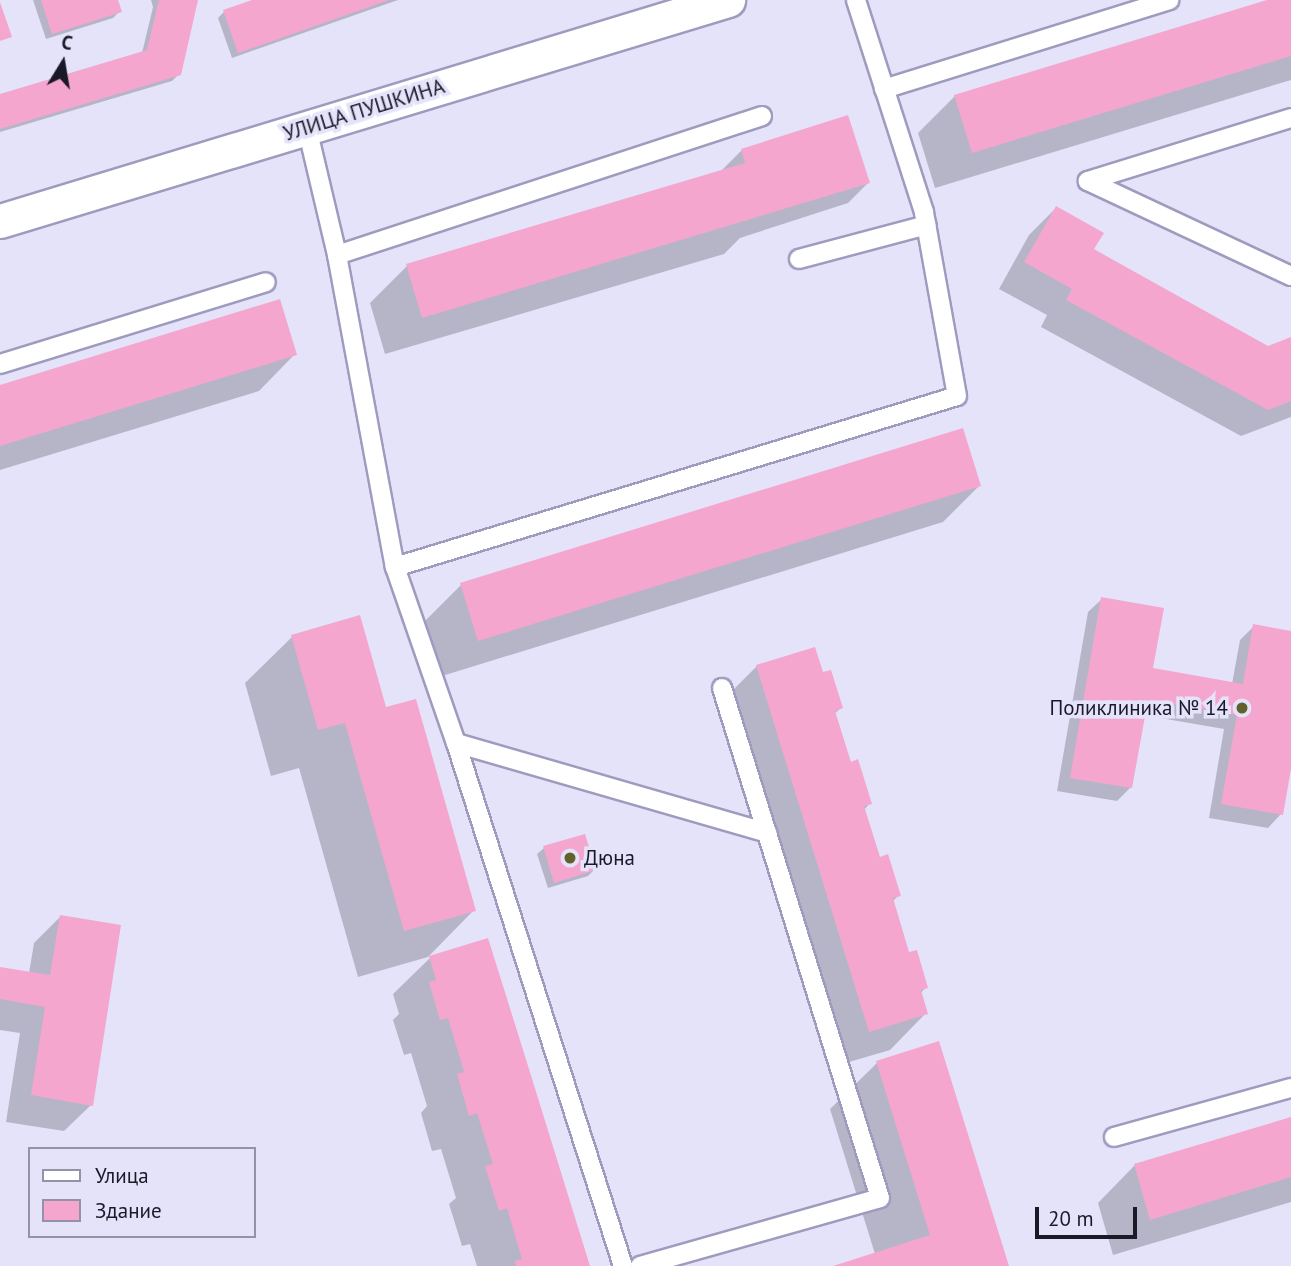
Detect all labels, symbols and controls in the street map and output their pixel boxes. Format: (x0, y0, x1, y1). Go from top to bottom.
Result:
north arrow (28, 28, 98, 98)
text: С (60, 30, 75, 55)
street label: УЛИЦА ПУШКИНА (280, 73, 448, 147)
place label: Поликлиника № 14 (1049, 695, 1228, 721)
marker: Поликлиника № 14 (1234, 700, 1250, 716)
place label: Дюна (584, 845, 635, 871)
marker: Дюна (562, 850, 578, 866)
legend (28, 1147, 256, 1238)
text: Улица (95, 1162, 149, 1189)
scale bar (1039, 1192, 1140, 1236)
text: Здание (95, 1197, 162, 1224)
text: 20 m (1048, 1205, 1094, 1232)

